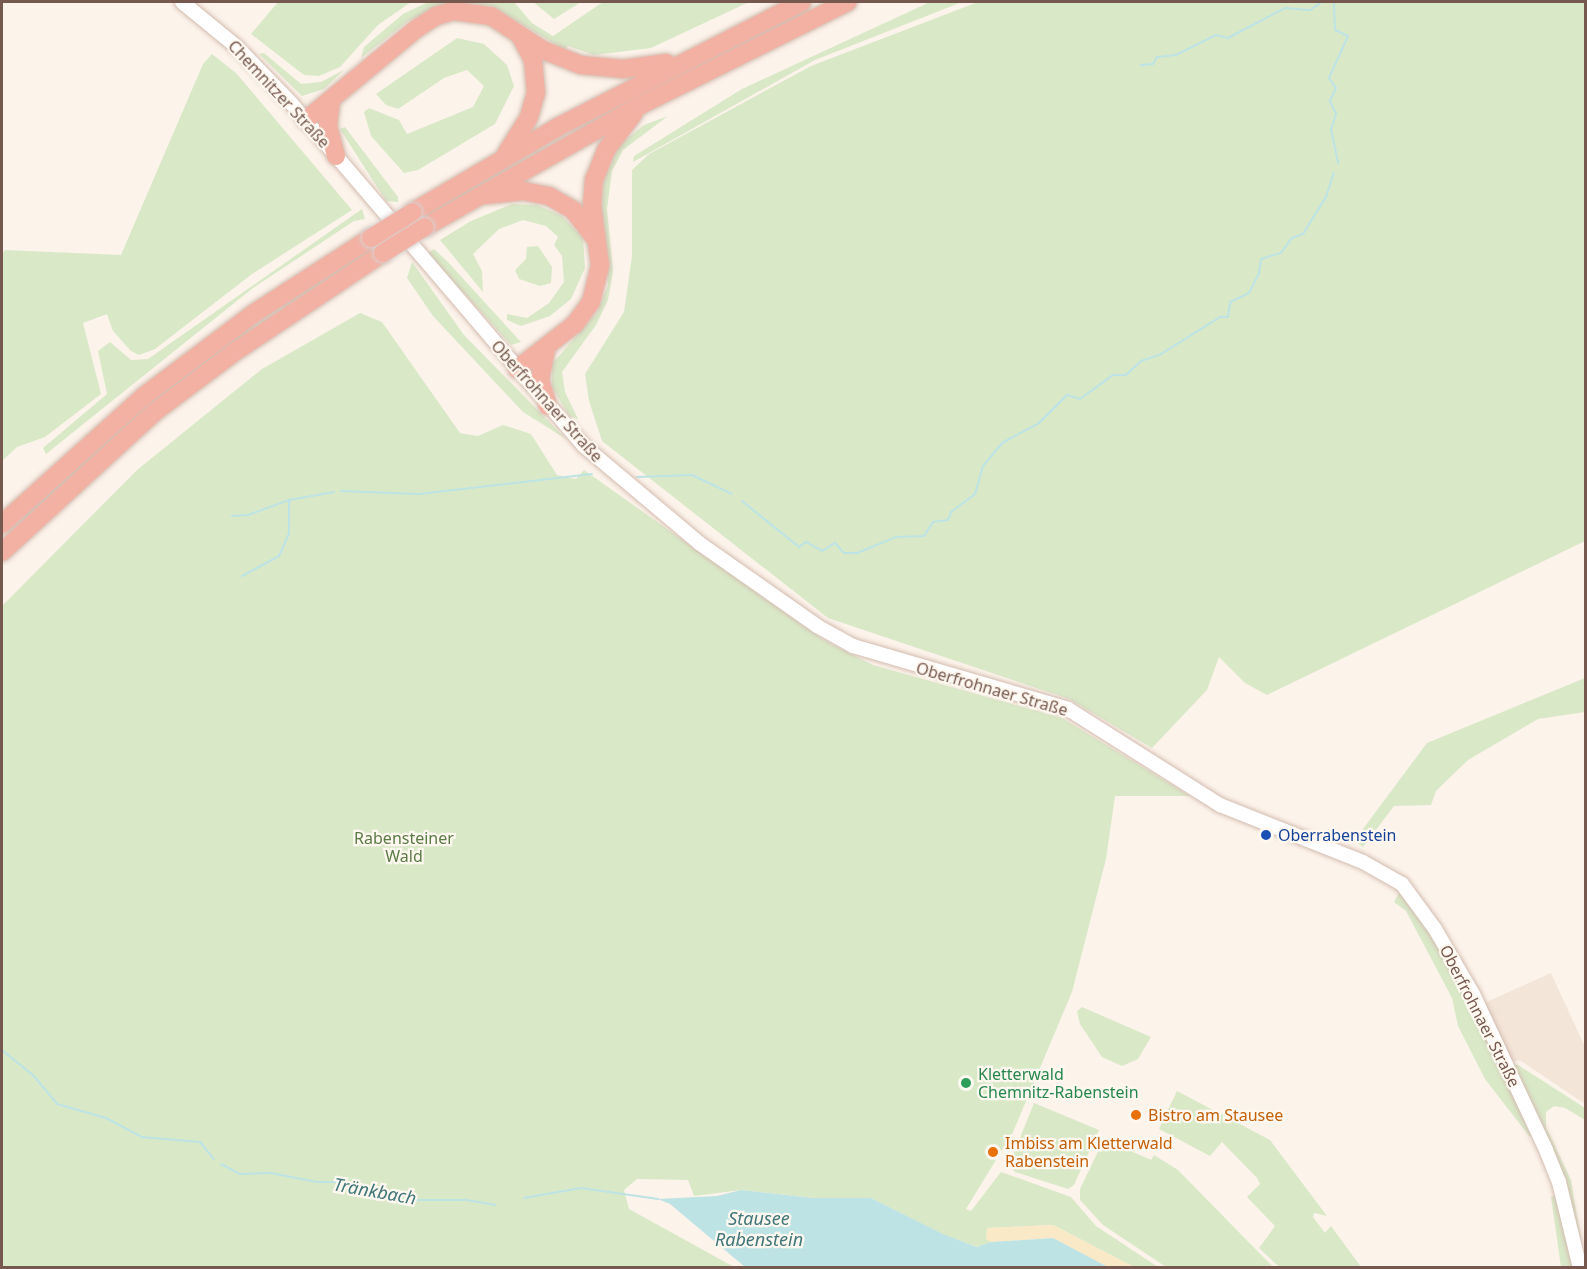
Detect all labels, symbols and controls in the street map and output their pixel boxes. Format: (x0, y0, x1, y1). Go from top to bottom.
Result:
street label: Chemnitzer Straße (224, 36, 334, 152)
street label: Oberfrohnaer Straße (487, 336, 607, 466)
street label: Oberfrohnaer Straße (914, 658, 1070, 720)
place label: Oberrabenstein (1278, 825, 1396, 845)
park label: Rabensteiner Wald (354, 828, 454, 866)
marker: Oberrabenstein (1259, 828, 1273, 842)
street label: Oberfrohnaer Straße (1436, 942, 1524, 1090)
place label: Kletterwald Chemnitz-Rabenstein (978, 1064, 1139, 1102)
marker: Kletterwald Chemnitz-Rabenstein (959, 1076, 973, 1090)
place label: Bistro am Stausee (1148, 1105, 1283, 1125)
marker: Bistro am Stausee (1129, 1108, 1143, 1122)
place label: Imbiss am Kletterwald Rabenstein (1005, 1133, 1173, 1171)
marker: Imbiss am Kletterwald Rabenstein (986, 1145, 1000, 1159)
water label: Tränkbach (332, 1173, 418, 1209)
water label: Stausee Rabenstein (715, 1208, 803, 1250)

